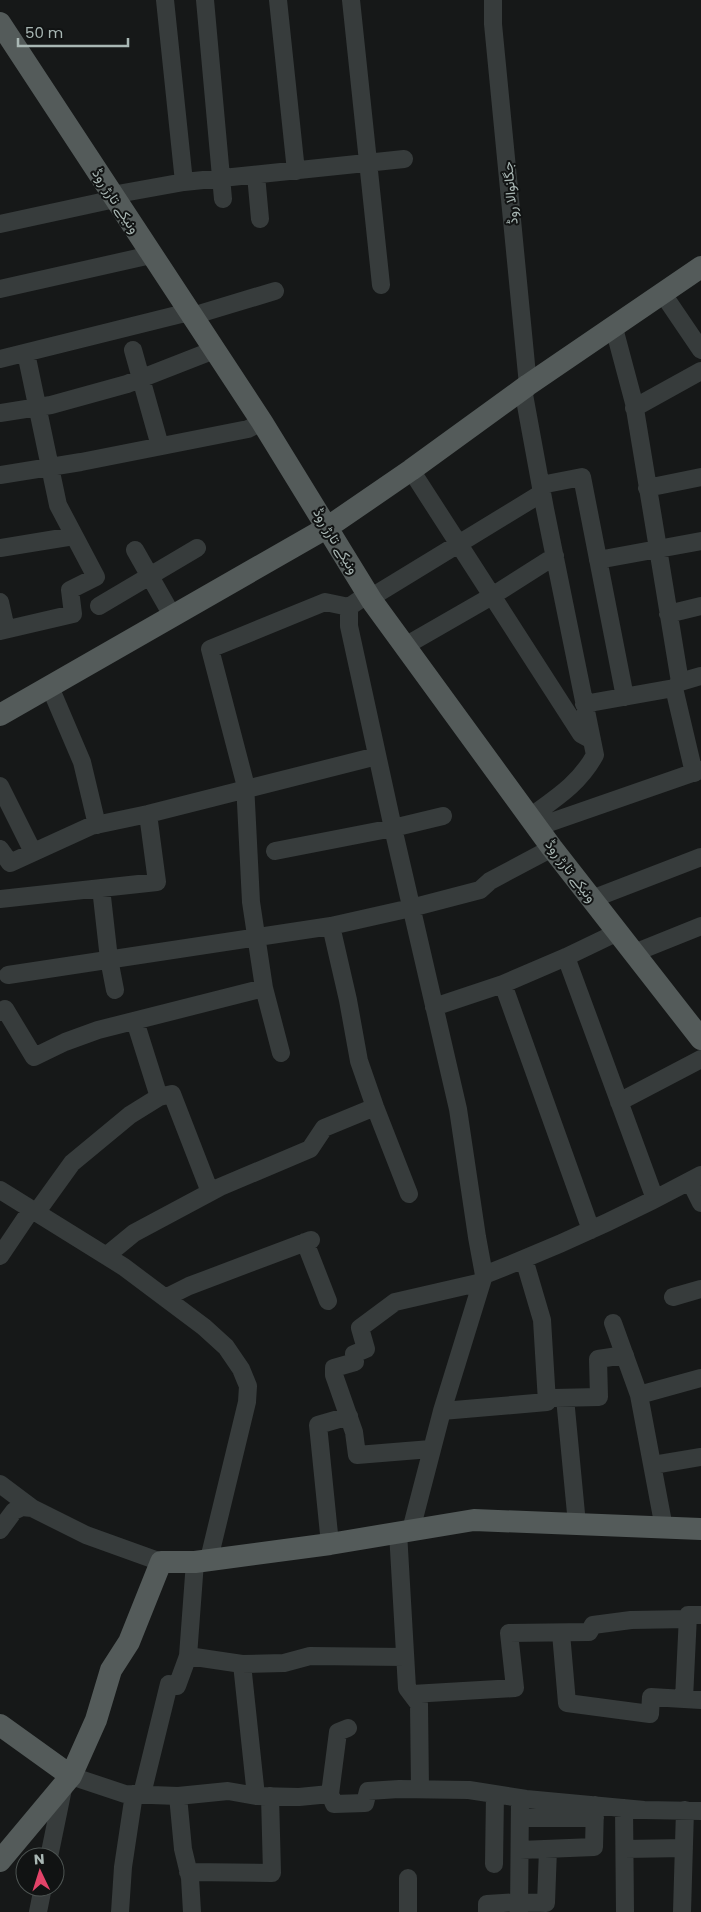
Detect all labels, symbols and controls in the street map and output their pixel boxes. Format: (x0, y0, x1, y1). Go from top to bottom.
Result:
scale bar (18, 15, 128, 47)
text: 50 m (25, 22, 63, 43)
street label: جگانوالا روڈ (497, 161, 523, 225)
street label: ونیکے تارڑ روڈ (88, 165, 144, 237)
street label: ونیکے تارڑ روڈ (308, 504, 364, 578)
street label: ونیکے تارڑ روڈ (541, 836, 601, 906)
north arrow (15, 1847, 65, 1897)
text: N (33, 1849, 45, 1869)

